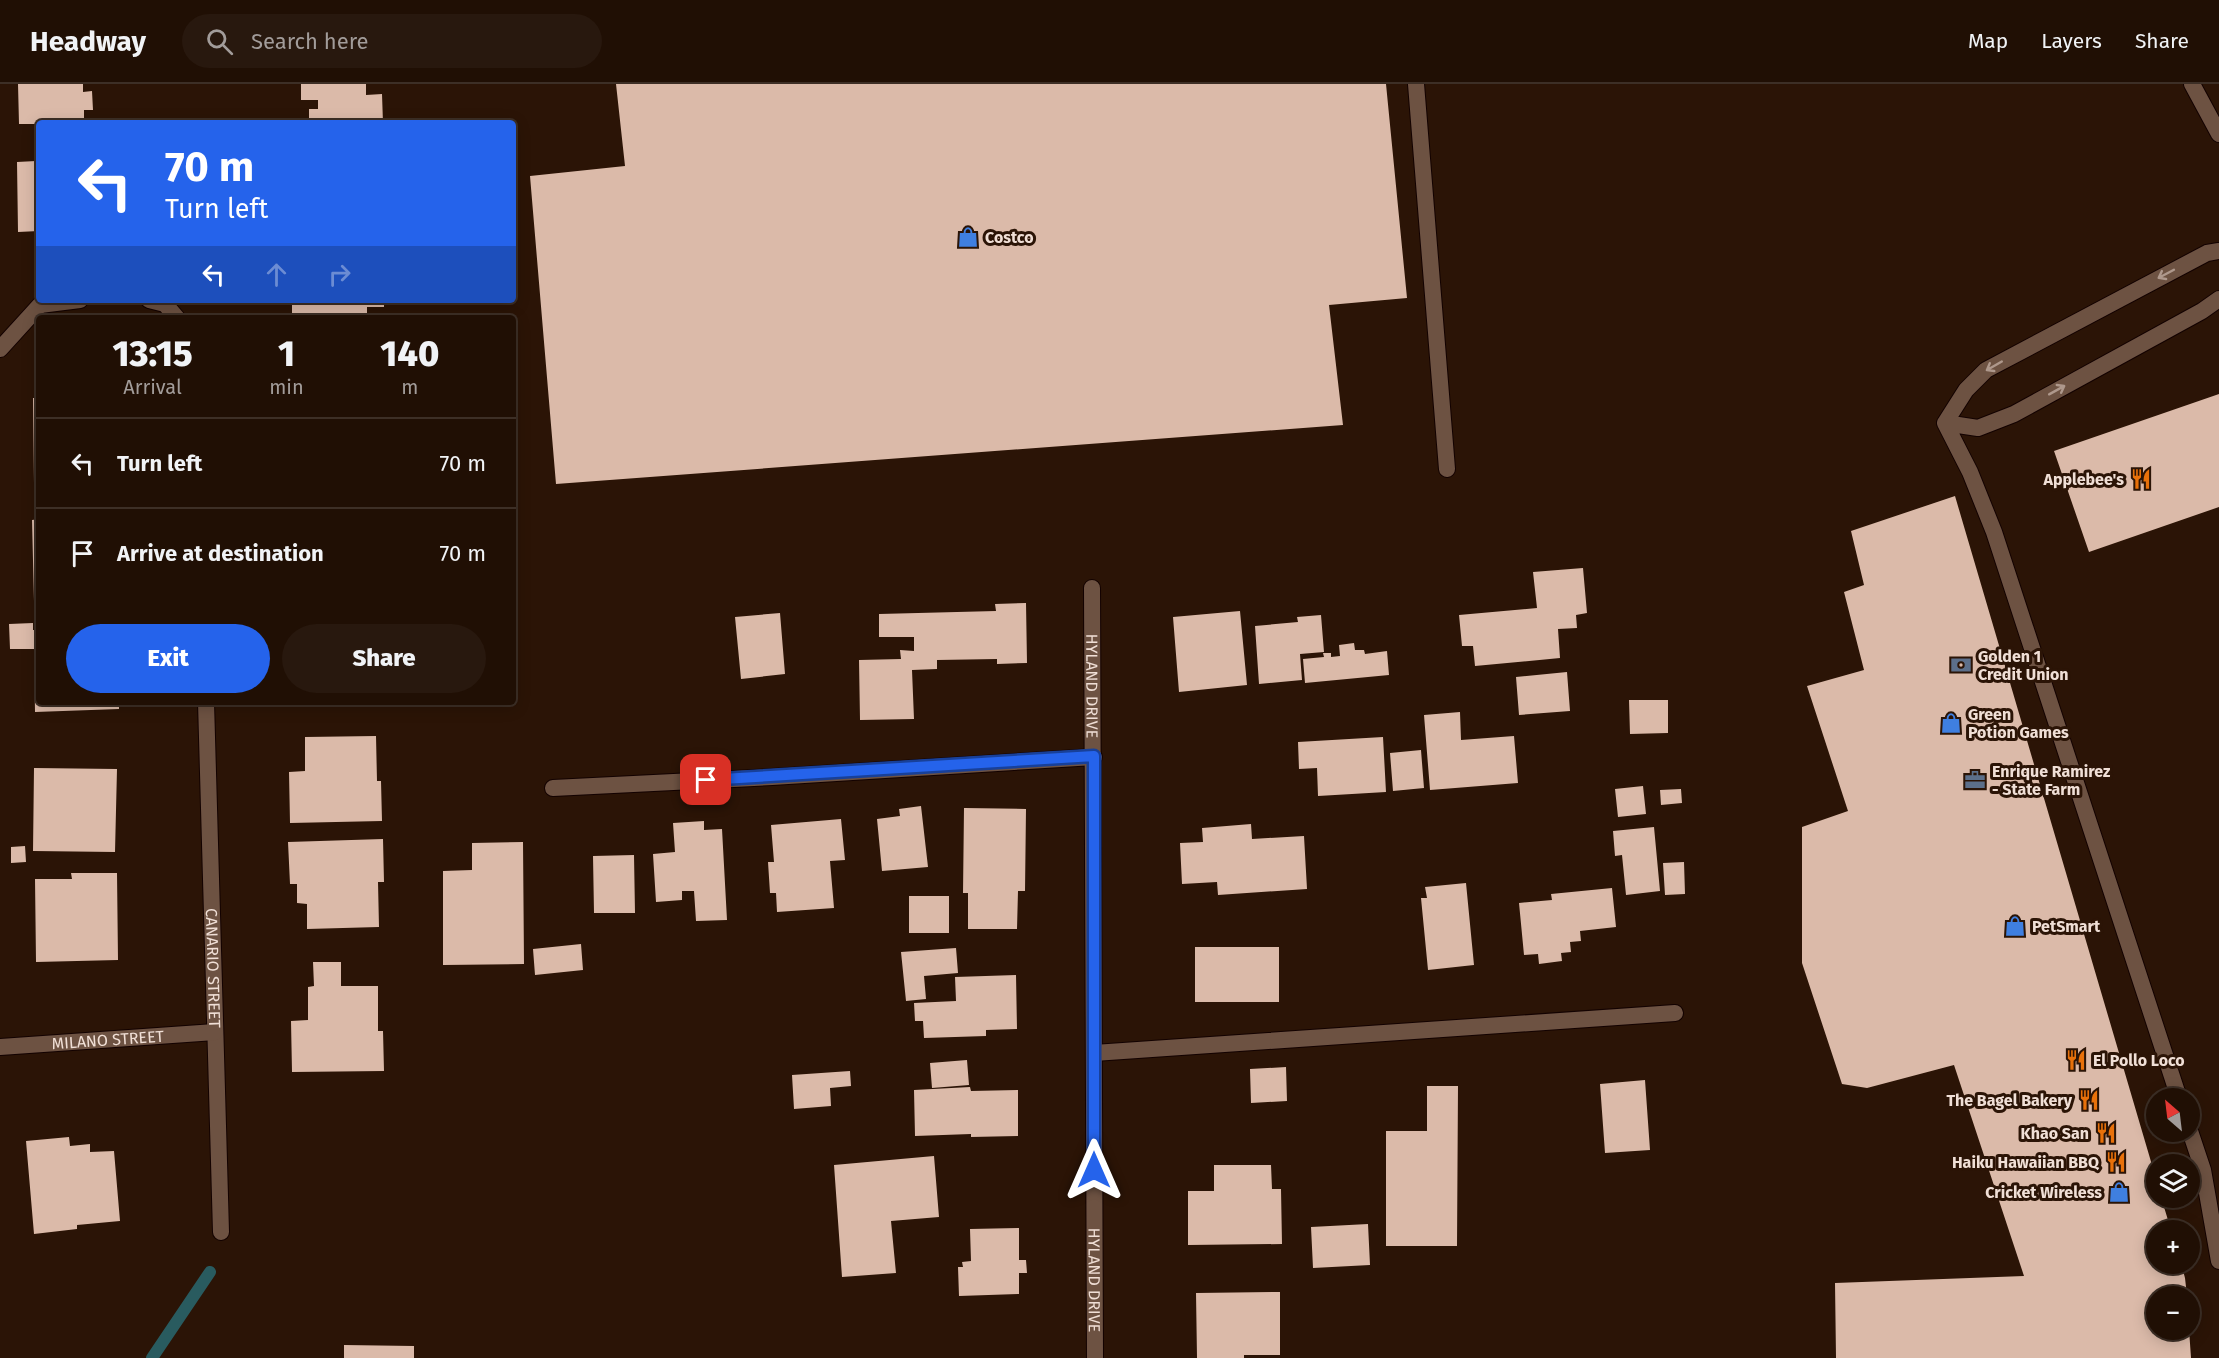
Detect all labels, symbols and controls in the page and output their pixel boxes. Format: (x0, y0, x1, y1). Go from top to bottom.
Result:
search box (182, 14, 602, 68)
text: Headway (30, 25, 146, 58)
icon: search (203, 25, 236, 58)
text: Search here (251, 28, 369, 55)
text: Map (1968, 28, 2008, 54)
text: Layers (2041, 28, 2102, 54)
text: Share (2135, 28, 2189, 54)
text: 70 m (165, 142, 254, 192)
icon: left (66, 144, 144, 222)
text: Turn left (165, 193, 268, 225)
shop icon: Costco (956, 225, 980, 249)
place label: Costco (985, 228, 1034, 247)
icon: left (197, 258, 230, 291)
icon: ahead (260, 258, 293, 291)
icon: right (323, 258, 356, 291)
one-way arrow (2157, 269, 2175, 280)
text: 13:15 (113, 332, 193, 376)
text: 1 (278, 332, 295, 376)
text: 140 (380, 332, 439, 376)
one-way arrow (1986, 360, 2003, 372)
text: Arrival (123, 375, 182, 399)
text: min (269, 375, 304, 399)
text: m (401, 375, 418, 399)
one-way arrow (2048, 384, 2065, 396)
icon: left (66, 447, 99, 480)
text: Turn left (117, 450, 202, 477)
text: 70 m (440, 450, 486, 477)
restaurant icon: Applebee's (2129, 467, 2153, 491)
place label: Applebee's (2043, 470, 2124, 489)
icon: arrive (66, 537, 99, 570)
text: Arrive at destination (117, 540, 324, 567)
text: 70 m (440, 540, 486, 567)
button: Exit (66, 624, 270, 693)
button: Share (282, 624, 486, 693)
street label: HYLAND DRIVE (1083, 634, 1102, 738)
place label: Golden 1 Credit Union (1978, 647, 2069, 684)
bank icon: Golden 1 Credit Union (1949, 653, 1973, 677)
place label: Green Potion Games (1968, 705, 2069, 742)
shop icon: Green Potion Games (1939, 711, 1963, 735)
pin (680, 754, 731, 805)
place label: Enrique Ramirez - State Farm (1992, 762, 2111, 799)
icon: arrive (689, 763, 722, 796)
office icon: Enrique Ramirez - State Farm (1963, 768, 1987, 792)
street label: CANARIO STREET (202, 908, 225, 1029)
shop icon: PetSmart (2003, 914, 2027, 938)
place label: PetSmart (2032, 917, 2101, 936)
street label: MILANO STREET (51, 1026, 165, 1053)
restaurant icon: El Pollo Loco (2064, 1048, 2088, 1072)
place label: El Pollo Loco (2093, 1051, 2185, 1070)
restaurant icon: The Bagel Bakery (2077, 1088, 2101, 1112)
north arrow (2146, 1088, 2200, 1142)
map controls (2146, 1088, 2200, 1340)
place label: The Bagel Bakery (1946, 1091, 2073, 1110)
restaurant icon: Khao San (2094, 1121, 2118, 1145)
place label: Khao San (2021, 1124, 2089, 1143)
position arrow (1062, 1138, 1126, 1202)
restaurant icon: Haiku Hawaiian BBQ (2104, 1150, 2128, 1174)
place label: Haiku Hawaiian BBQ (1952, 1153, 2100, 1172)
button: layers (2146, 1154, 2200, 1208)
shop icon: Cricket Wireless (2107, 1180, 2131, 1204)
place label: Cricket Wireless (1985, 1183, 2102, 1202)
button: + (2146, 1220, 2200, 1274)
street label: HYLAND DRIVE (1085, 1228, 1104, 1332)
button: − (2146, 1286, 2200, 1340)

